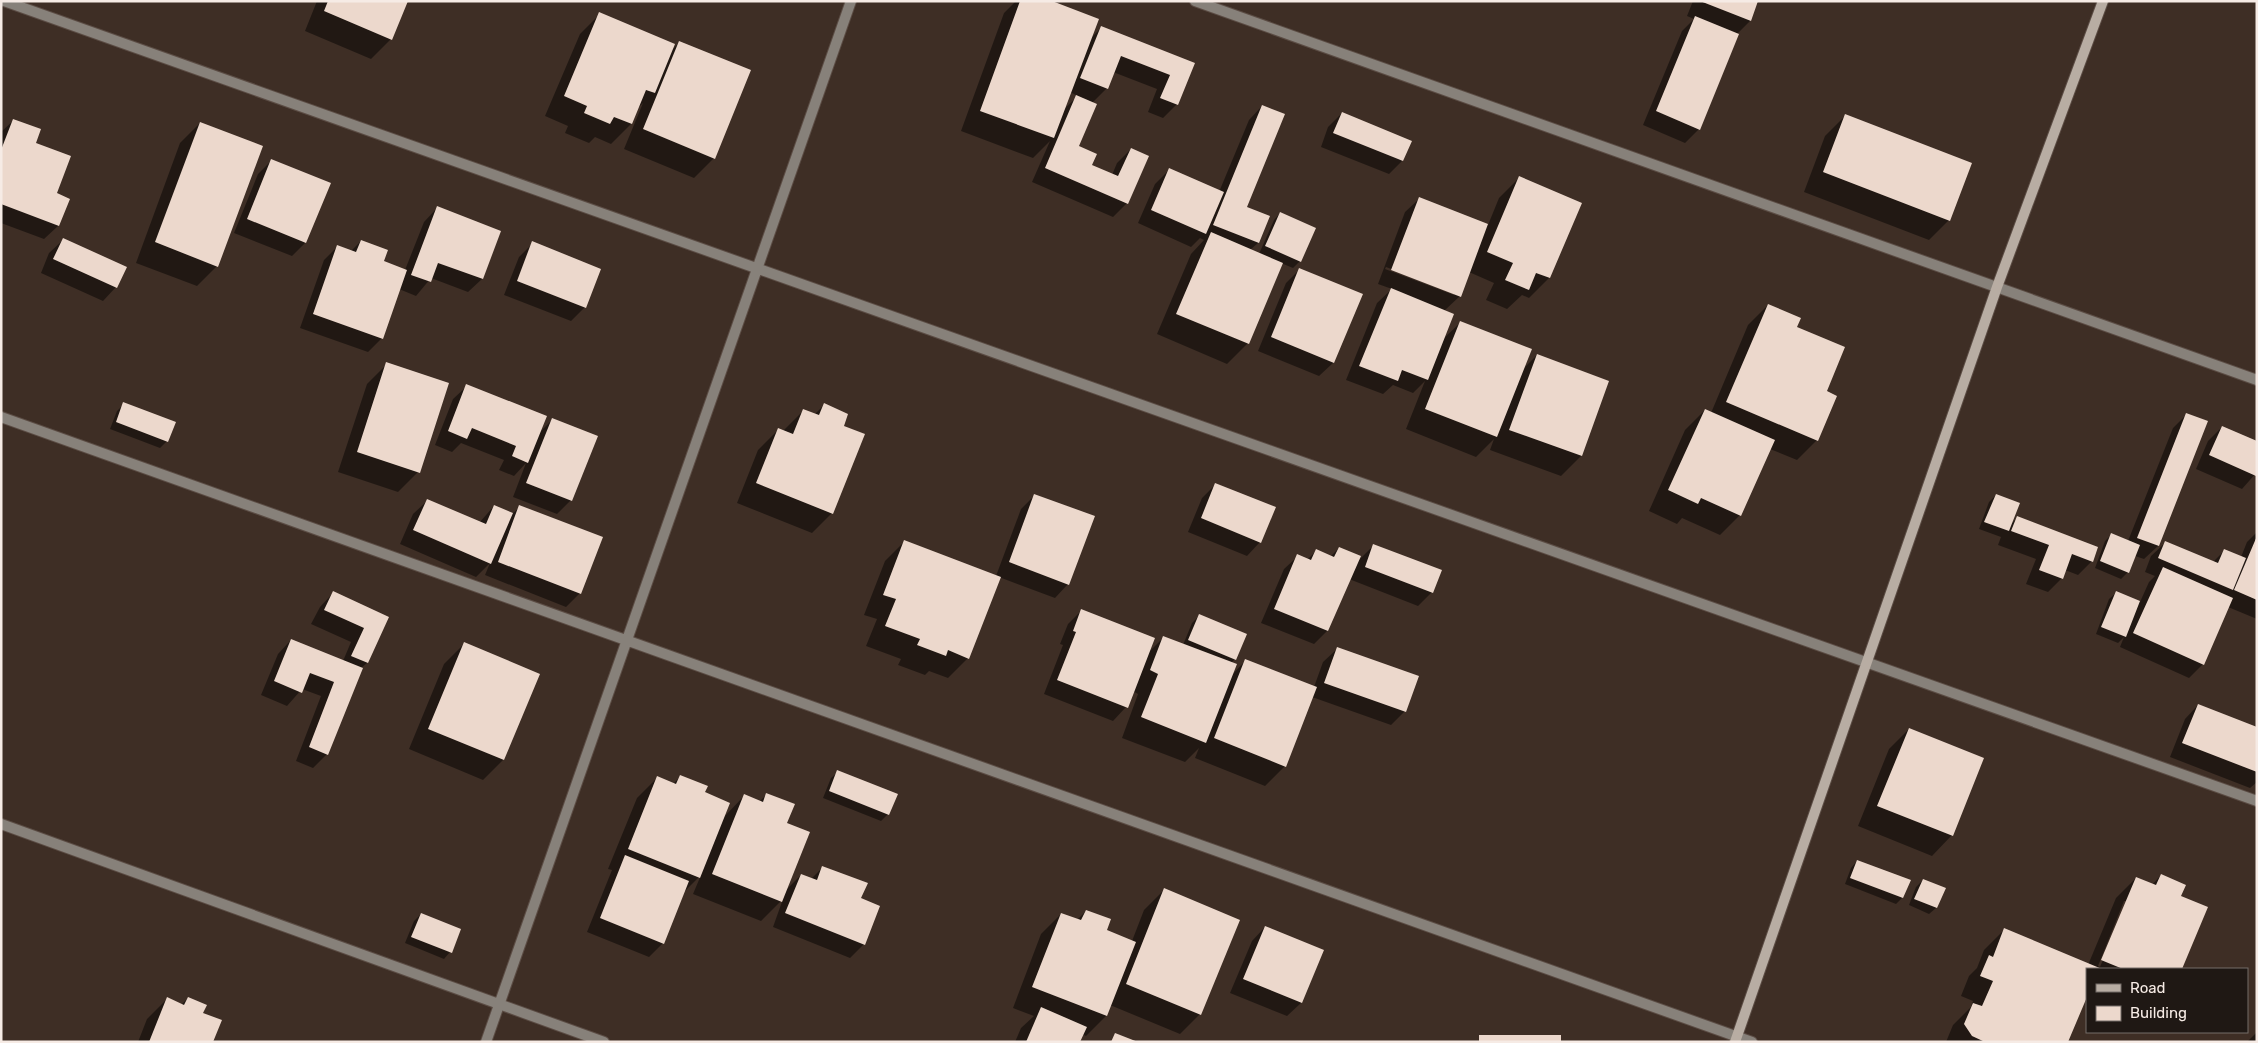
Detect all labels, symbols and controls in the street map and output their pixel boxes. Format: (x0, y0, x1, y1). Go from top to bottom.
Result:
legend (2086, 968, 2248, 1033)
text: Road (2130, 979, 2166, 997)
text: Building (2130, 1004, 2187, 1022)

